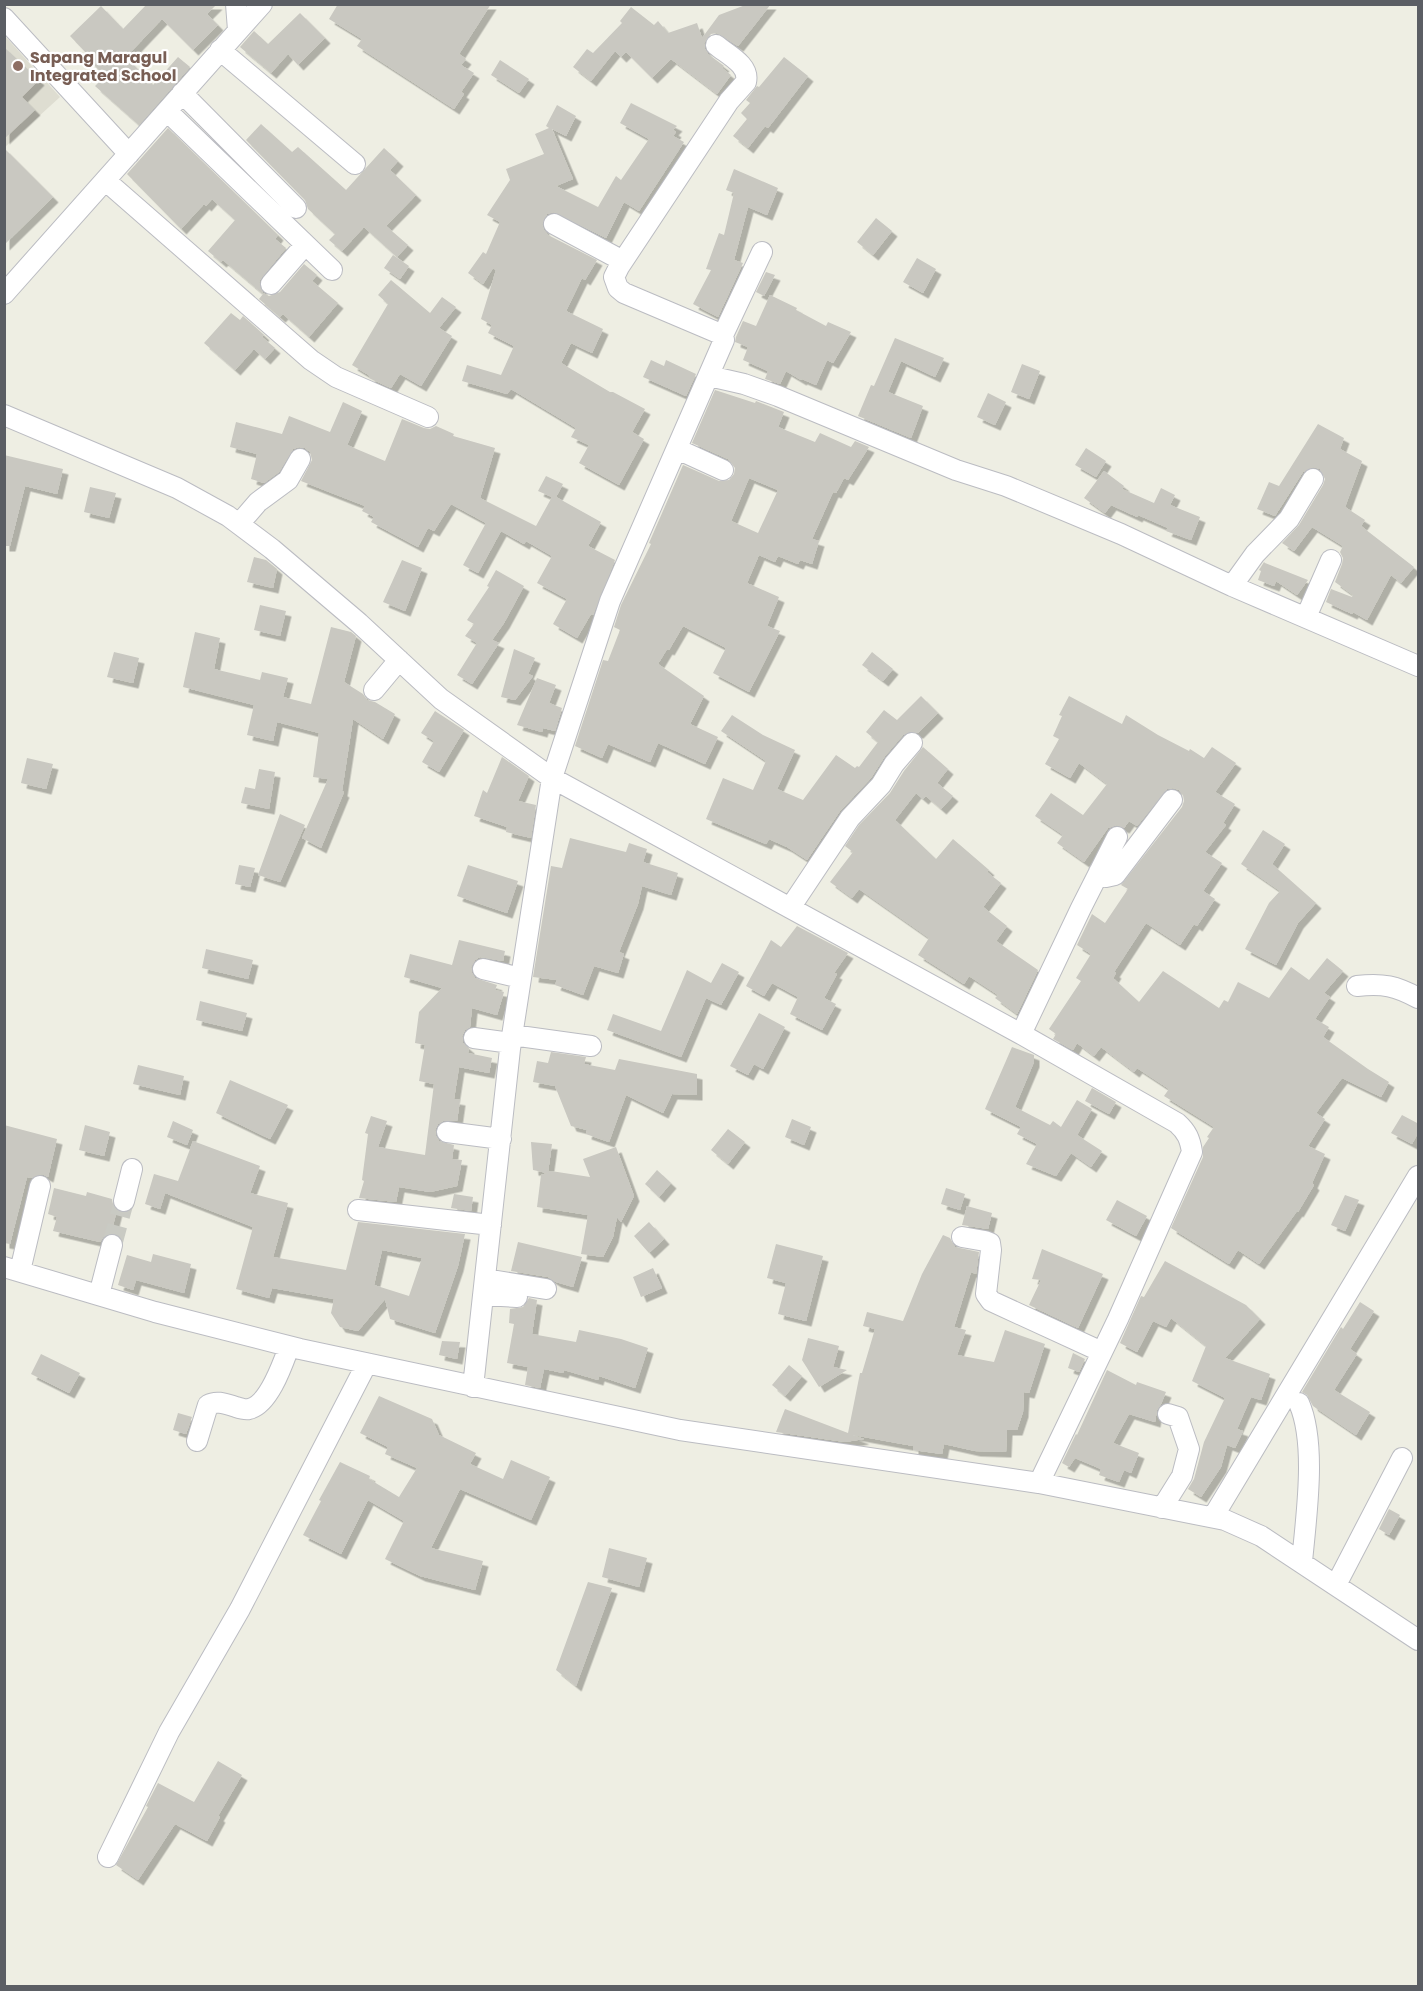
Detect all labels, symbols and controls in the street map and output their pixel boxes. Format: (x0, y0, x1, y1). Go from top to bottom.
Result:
place label: Sapang Maragul Integrated School (30, 46, 176, 87)
marker: Sapang Maragul Integrated School (11, 59, 25, 73)

